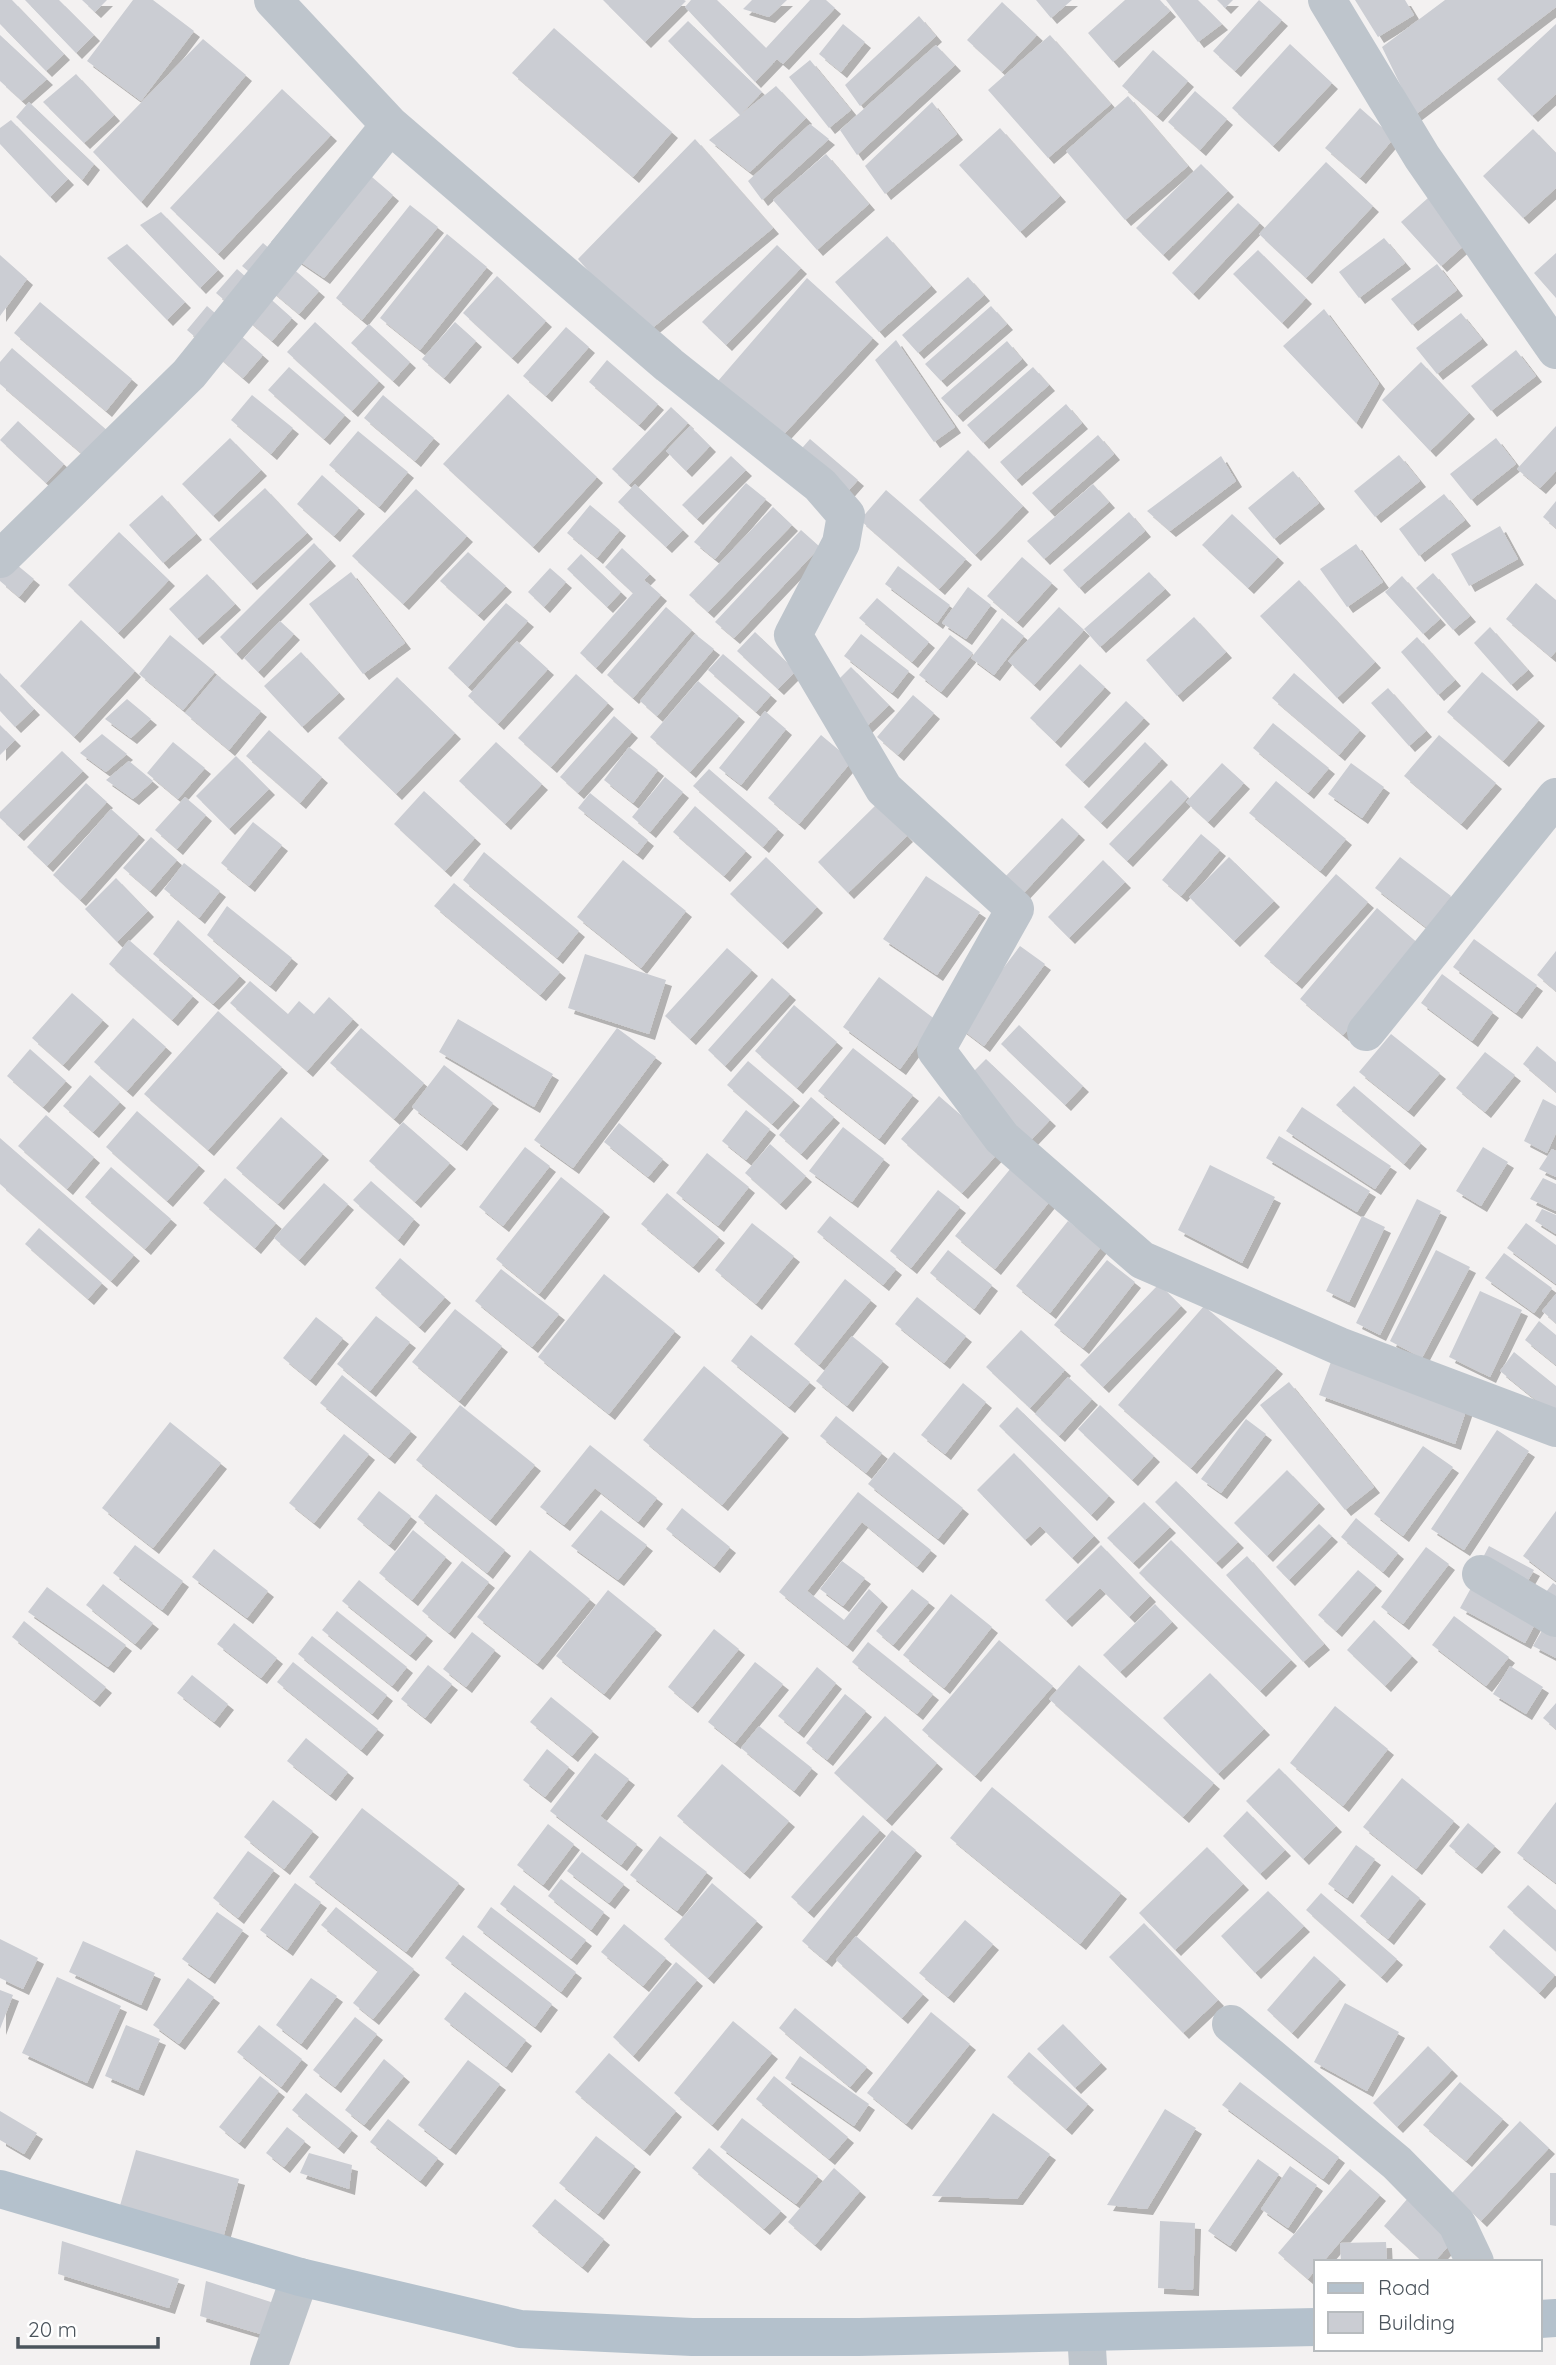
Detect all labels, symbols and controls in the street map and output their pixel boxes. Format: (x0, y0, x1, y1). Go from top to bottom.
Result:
legend (1314, 2260, 1542, 2351)
text: Road (1378, 2274, 1430, 2300)
scale bar (18, 2306, 158, 2350)
text: Building (1378, 2309, 1455, 2335)
text: 20 m (28, 2316, 77, 2342)

